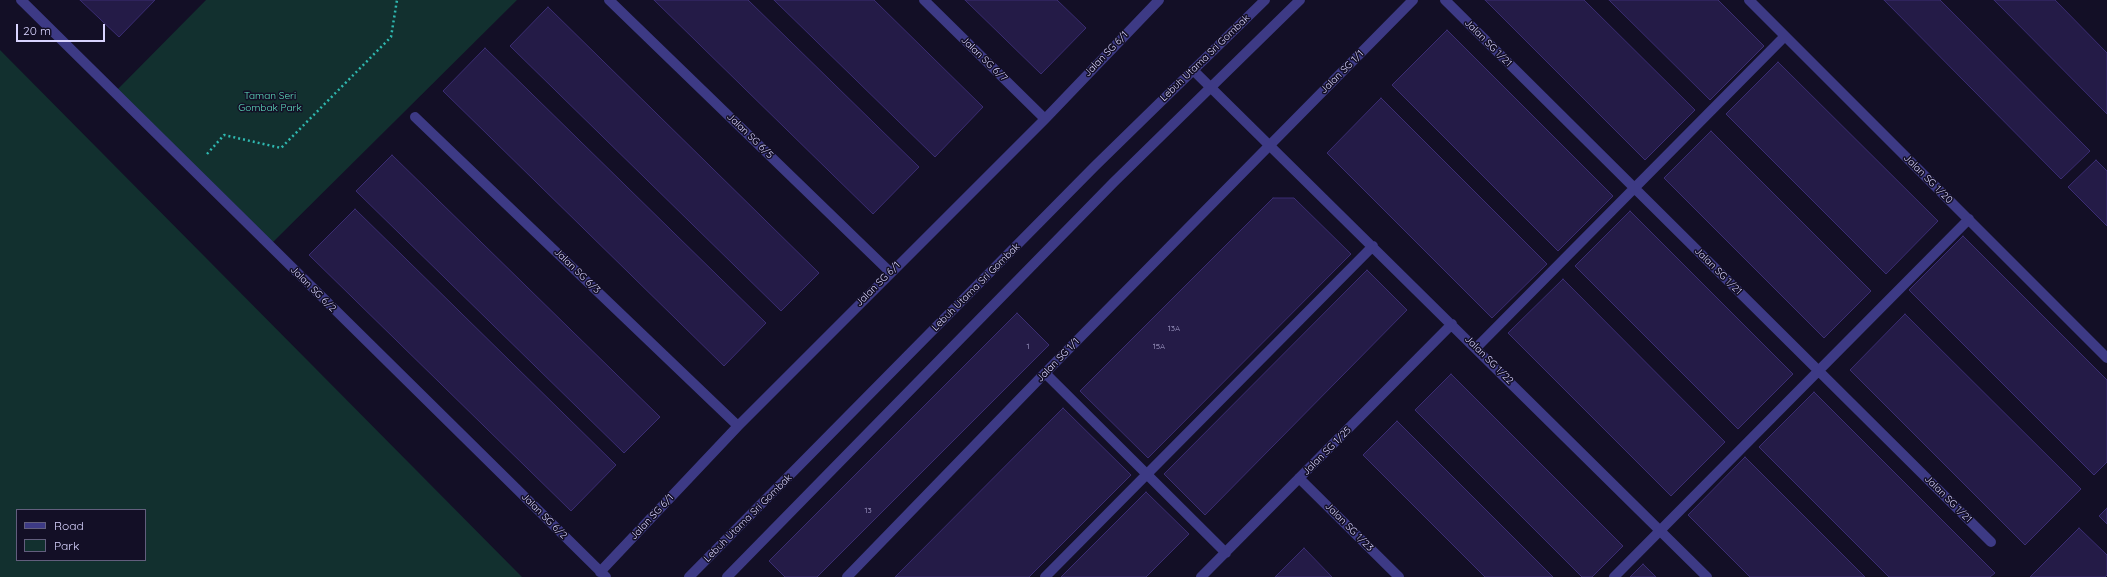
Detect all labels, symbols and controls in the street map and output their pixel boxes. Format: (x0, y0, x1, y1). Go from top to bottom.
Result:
street label: Lebuh Utama Sri Gombak (1158, 12, 1252, 104)
scale bar (18, 16, 107, 42)
street label: Jalan SG 1/21 (1462, 17, 1514, 69)
text: 20 m (23, 23, 51, 38)
street label: Jalan SG 6/1 (1081, 29, 1131, 79)
street label: Jalan SG 6/7 (958, 34, 1010, 84)
street label: Jalan SG 1/1 (1318, 48, 1366, 96)
park label: Taman Seri Gombak Park (238, 90, 302, 114)
street label: Jalan SG 6/5 (724, 111, 776, 161)
street label: Jalan SG 1/20 (1901, 152, 1955, 206)
street label: Lebuh Utama Sri Gombak (929, 240, 1023, 334)
street label: Jalan SG 1/21 (1692, 245, 1744, 297)
street label: Jalan SG 6/3 (551, 246, 603, 296)
street label: Jalan SG 6/1 (853, 259, 903, 309)
street label: Jalan SG 6/2 (288, 264, 338, 314)
house number: 13A (1168, 324, 1180, 334)
street label: Jalan SG 1/22 (1462, 333, 1516, 387)
street label: Jalan SG 1/1 (1034, 335, 1082, 385)
house number: 1 (1027, 342, 1029, 352)
house number: 15A (1153, 342, 1165, 352)
street label: Jalan SG 1/25 (1300, 424, 1354, 478)
street label: Lebuh Utama Sri Gombak (701, 471, 795, 565)
street label: Jalan SG 1/21 (1922, 473, 1974, 525)
street label: Jalan SG 6/2 (519, 491, 569, 541)
street label: Jalan SG 6/1 (628, 492, 676, 542)
street label: Jalan SG 1/23 (1322, 500, 1376, 554)
house number: 13 (864, 506, 872, 516)
legend (16, 509, 146, 561)
text: Road (54, 518, 84, 533)
text: Park (54, 538, 79, 553)

